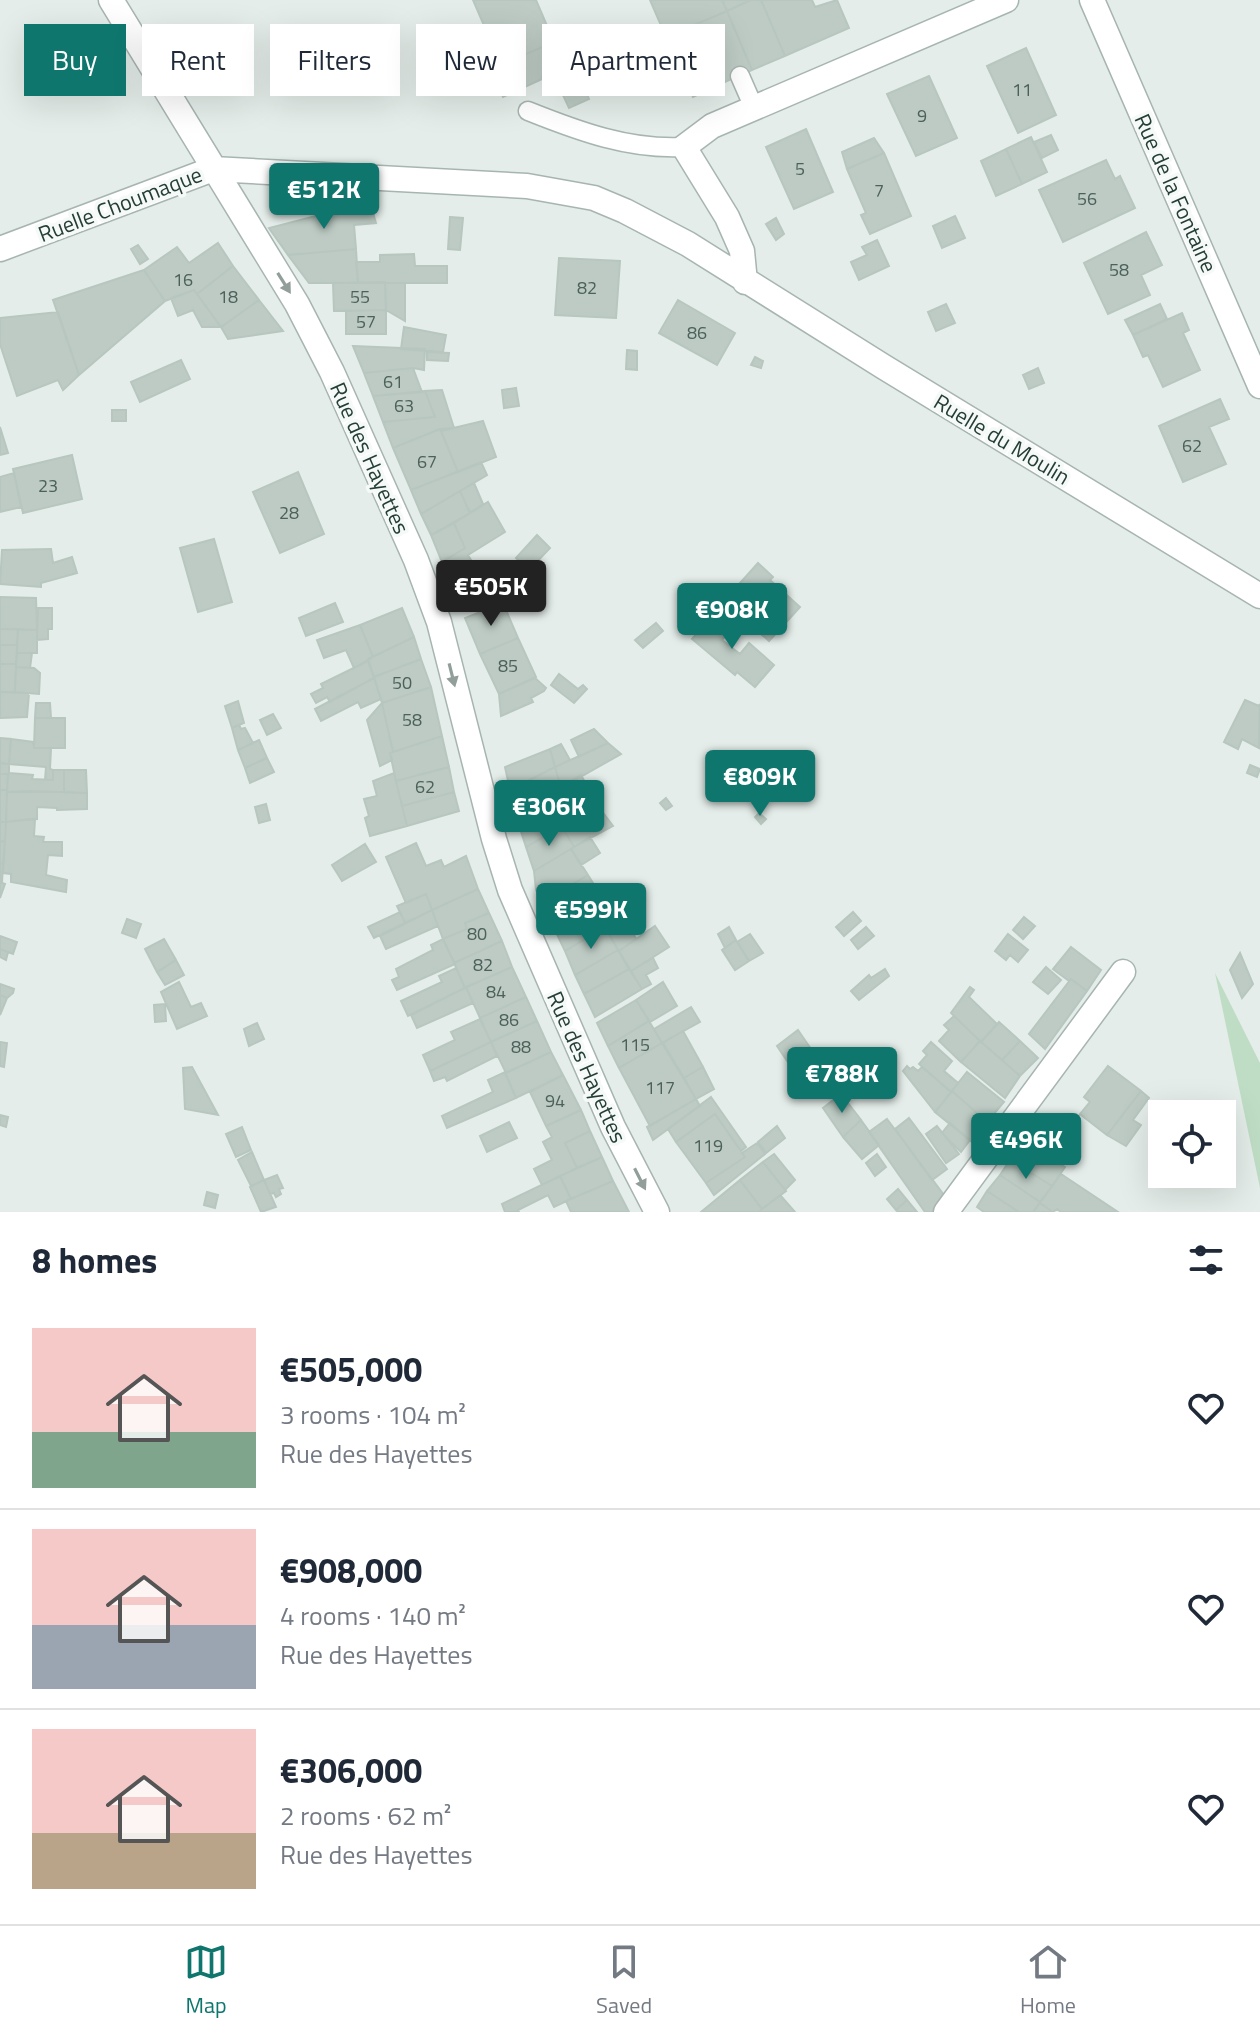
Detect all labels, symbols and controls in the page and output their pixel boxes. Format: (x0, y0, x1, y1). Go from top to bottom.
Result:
chip: Buy (24, 24, 126, 96)
chip: Rent (142, 24, 254, 96)
chip: Filters (270, 24, 400, 96)
chip: New (416, 24, 526, 96)
chip: Apartment (542, 24, 725, 96)
house number: 11 (1012, 76, 1032, 103)
house number: 9 (917, 102, 927, 129)
street label: Rue de la Fontaine (1126, 108, 1226, 278)
house number: 5 (795, 155, 805, 182)
street label: Ruelle Choumaque (33, 157, 207, 251)
pin: €512K (268, 163, 380, 231)
text: €512K (287, 169, 361, 208)
house number: 7 (874, 177, 884, 204)
house number: 56 (1077, 185, 1097, 212)
house number: 58 (1109, 256, 1129, 283)
house number: 16 (173, 266, 193, 293)
one-way arrow (276, 272, 290, 294)
house number: 82 (577, 274, 597, 301)
house number: 18 (218, 283, 238, 310)
house number: 55 (350, 283, 370, 310)
house number: 57 (356, 308, 376, 335)
house number: 86 (687, 319, 707, 346)
house number: 61 (383, 368, 403, 395)
street label: Rue des Hayettes (321, 377, 419, 539)
street label: Ruelle du Moulin (927, 385, 1077, 493)
house number: 63 (394, 392, 414, 419)
house number: 62 (1182, 432, 1202, 459)
house number: 67 (417, 448, 437, 475)
house number: 23 (38, 472, 58, 499)
house number: 28 (279, 499, 299, 526)
pin: €505K (435, 560, 547, 628)
text: €505K (454, 566, 528, 605)
pin: €908K (676, 583, 788, 651)
text: €908K (695, 589, 769, 628)
house number: 85 (498, 652, 518, 679)
one-way arrow (447, 662, 459, 687)
house number: 50 (392, 669, 412, 696)
house number: 58 (402, 706, 422, 733)
pin: €809K (704, 750, 816, 818)
text: €809K (723, 756, 797, 795)
house number: 62 (415, 773, 435, 800)
pin: €306K (493, 780, 605, 848)
text: €306K (512, 786, 586, 825)
pin: €599K (535, 883, 647, 951)
text: €599K (554, 889, 628, 928)
house number: 80 (467, 920, 487, 947)
house number: 82 (473, 951, 493, 978)
house number: 84 (486, 978, 506, 1005)
street label: Rue des Hayettes (538, 986, 636, 1148)
house number: 86 (499, 1006, 519, 1033)
house number: 115 (620, 1031, 650, 1058)
house number: 88 (511, 1033, 531, 1060)
pin: €788K (786, 1047, 898, 1115)
text: €788K (805, 1053, 879, 1092)
house number: 117 (645, 1074, 675, 1101)
house number: 94 (545, 1087, 565, 1114)
map controls (1148, 1100, 1236, 1188)
button: locate (1148, 1100, 1236, 1188)
pin: €496K (970, 1113, 1082, 1181)
text: €496K (989, 1119, 1063, 1158)
house number: 119 (693, 1132, 723, 1159)
one-way arrow (633, 1168, 646, 1191)
text: 8 homes (32, 1234, 157, 1286)
icon: filters (1184, 1238, 1228, 1282)
text: €505,000 (280, 1343, 422, 1395)
icon: home (96, 1360, 192, 1456)
icon: heart (1184, 1386, 1228, 1430)
text: 3 rooms · 104 m² (280, 1395, 466, 1434)
text: Rue des Hayettes (280, 1434, 473, 1473)
text: €908,000 (280, 1544, 422, 1596)
icon: home (96, 1561, 192, 1657)
icon: heart (1184, 1587, 1228, 1631)
text: 4 rooms · 140 m² (280, 1596, 466, 1635)
text: Rue des Hayettes (280, 1635, 473, 1674)
text: €306,000 (280, 1744, 422, 1796)
icon: home (96, 1761, 192, 1857)
icon: heart (1184, 1787, 1228, 1831)
text: 2 rooms · 62 m² (280, 1796, 451, 1835)
text: Rue des Hayettes (280, 1835, 473, 1874)
tab: Map (184, 1940, 228, 2022)
tab: Saved (596, 1940, 652, 2022)
tab: Home (1020, 1940, 1076, 2022)

